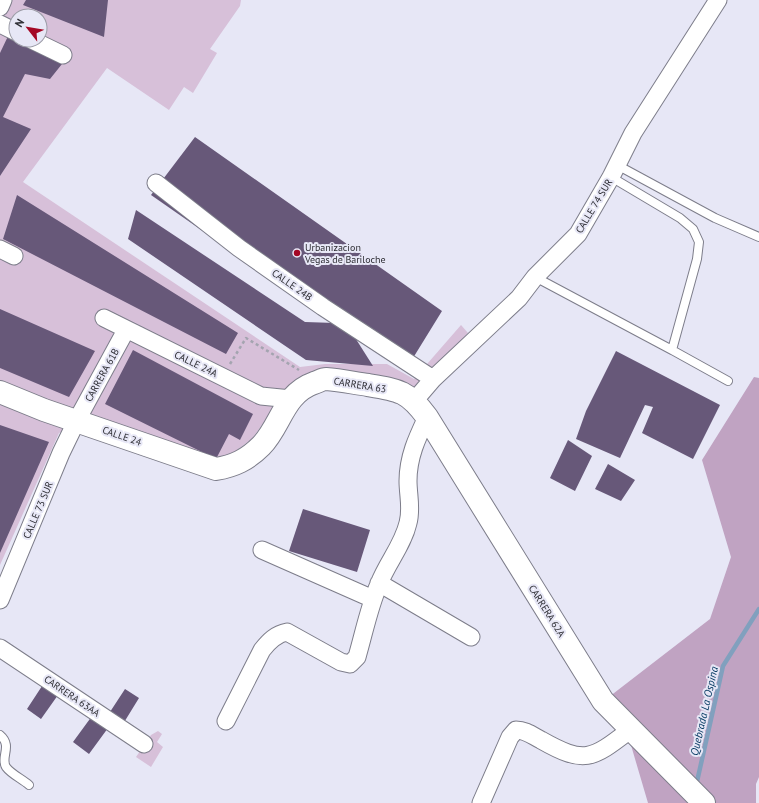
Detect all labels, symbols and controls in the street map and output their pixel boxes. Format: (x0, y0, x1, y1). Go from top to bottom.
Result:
north arrow (8, 8, 48, 48)
text: N (12, 16, 27, 30)
street label: CALLE 74 SUR (573, 176, 615, 235)
place label: Urbanizacion Vegas de Bariloche (304, 241, 386, 266)
marker: Urbanizacion Vegas de Bariloche (292, 248, 302, 258)
street label: CALLE 24B (269, 266, 315, 304)
street label: CARRERA 61B (82, 346, 122, 404)
street label: CALLE 24A (172, 348, 220, 380)
street label: CARRERA 63 (333, 374, 387, 396)
street label: CALLE 24 (101, 423, 144, 449)
street label: CALLE 73 SUR (20, 479, 56, 541)
street label: CARRERA 62A (526, 582, 568, 640)
water label: Quebrada La Ospina (687, 665, 721, 757)
street label: CARRERA 63AA (41, 672, 103, 720)

